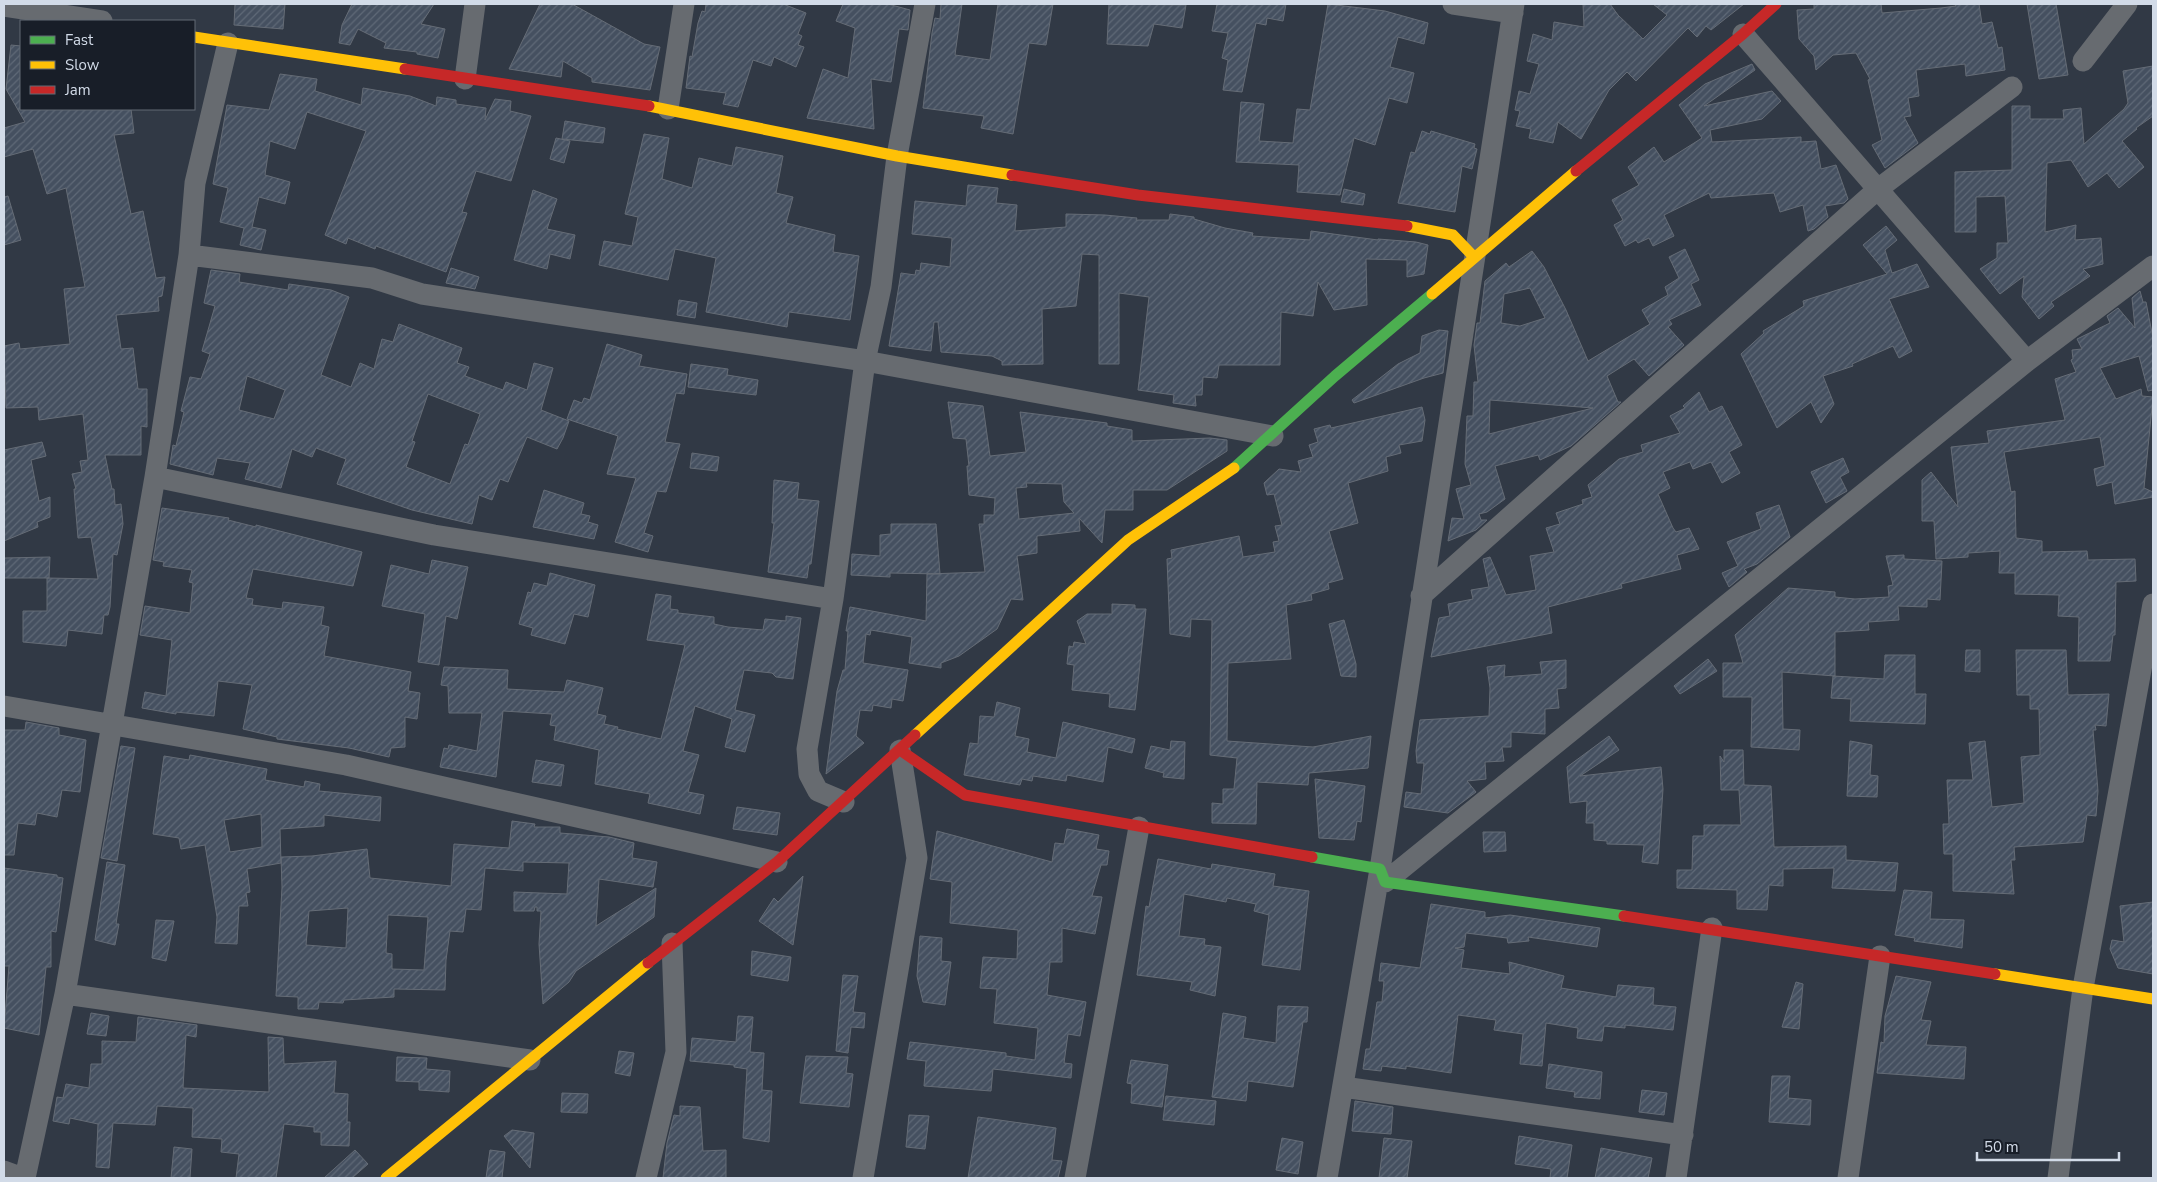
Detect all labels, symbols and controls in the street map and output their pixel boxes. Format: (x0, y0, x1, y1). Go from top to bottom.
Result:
legend (20, 20, 195, 110)
text: Fast (65, 30, 94, 50)
text: Slow (65, 55, 100, 75)
text: Jam (64, 80, 91, 100)
scale bar (1977, 1130, 2120, 1162)
text: 50 m (1984, 1137, 2019, 1157)

